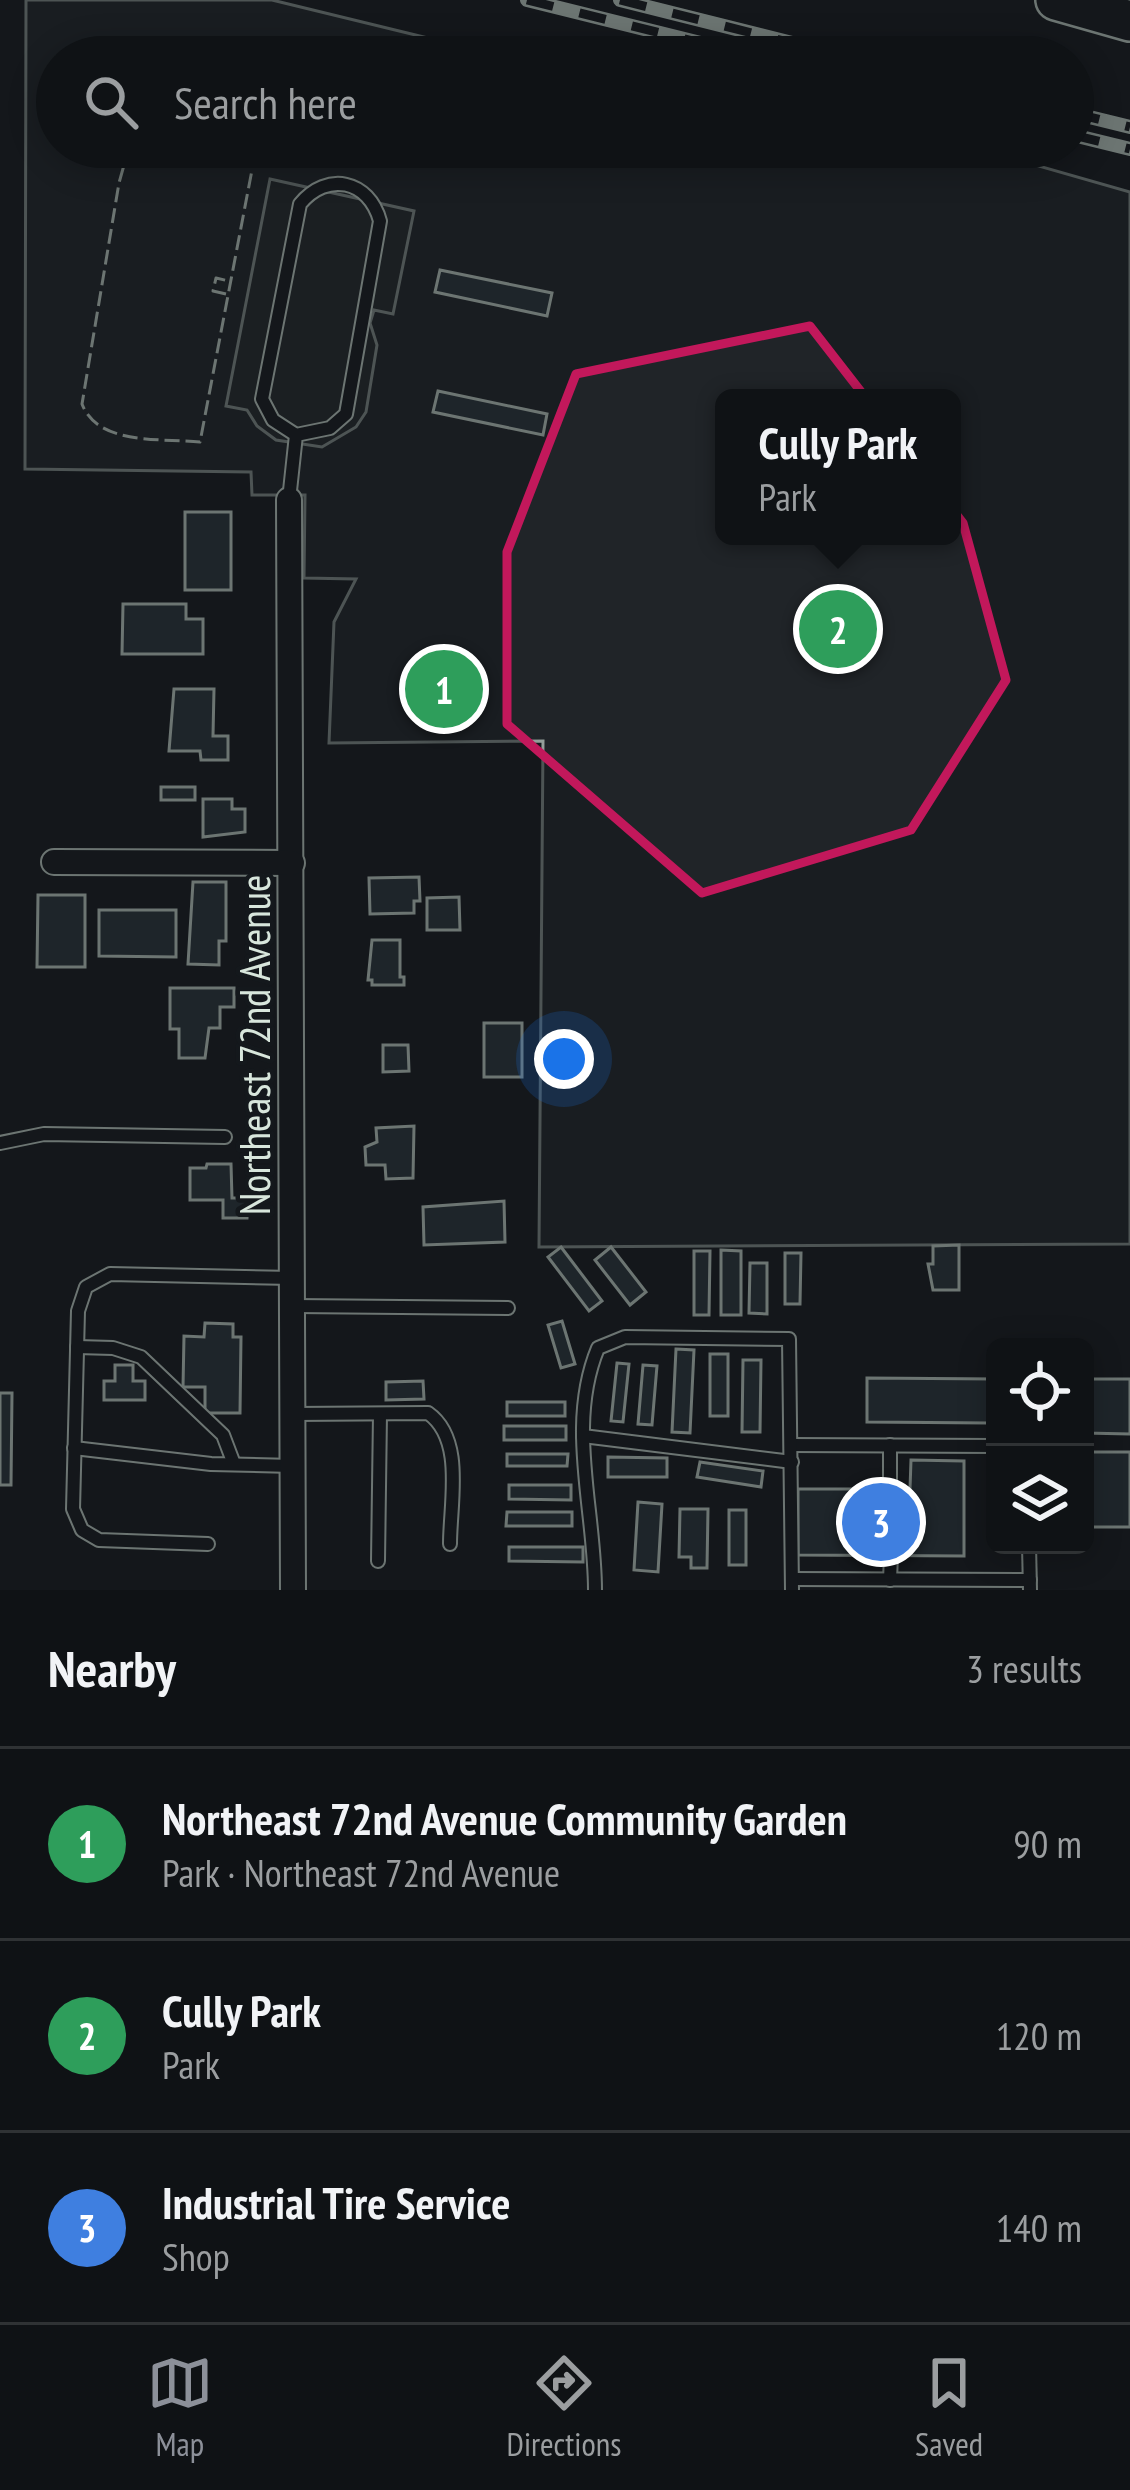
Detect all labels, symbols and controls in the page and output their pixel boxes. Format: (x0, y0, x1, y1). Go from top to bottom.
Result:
search box (36, 36, 1094, 168)
icon: search (78, 69, 144, 135)
text: Search here (174, 73, 357, 131)
popup (715, 389, 961, 545)
text: Cully Park (759, 413, 917, 471)
text: Park (759, 471, 817, 522)
pin: 2 (799, 584, 877, 674)
pin: 1 (405, 644, 483, 734)
street label: Northeast 72nd Avenue (227, 875, 282, 1215)
your location (534, 1029, 594, 1089)
map controls (986, 1338, 1094, 1554)
button: locate (986, 1338, 1094, 1446)
button: layers (986, 1446, 1094, 1554)
pin: 3 (842, 1477, 920, 1567)
text: Nearby (48, 1635, 176, 1701)
text: 3 results (966, 1643, 1082, 1694)
text: Northeast 72nd Avenue Community Garden (162, 1789, 847, 1847)
text: 1 (78, 1818, 96, 1869)
text: 90 m (1013, 1818, 1082, 1869)
text: Park · Northeast 72nd Avenue (162, 1847, 560, 1898)
text: Cully Park (162, 1981, 321, 2039)
text: 2 (78, 2010, 96, 2061)
text: 120 m (996, 2010, 1082, 2061)
text: Park (162, 2039, 220, 2090)
text: Industrial Tire Service (162, 2173, 510, 2231)
text: 3 (78, 2202, 96, 2253)
text: 140 m (996, 2202, 1082, 2253)
text: Shop (162, 2231, 230, 2282)
tab: Map (147, 2350, 213, 2465)
tab: Directions (507, 2350, 621, 2465)
tab: Saved (915, 2350, 983, 2465)

